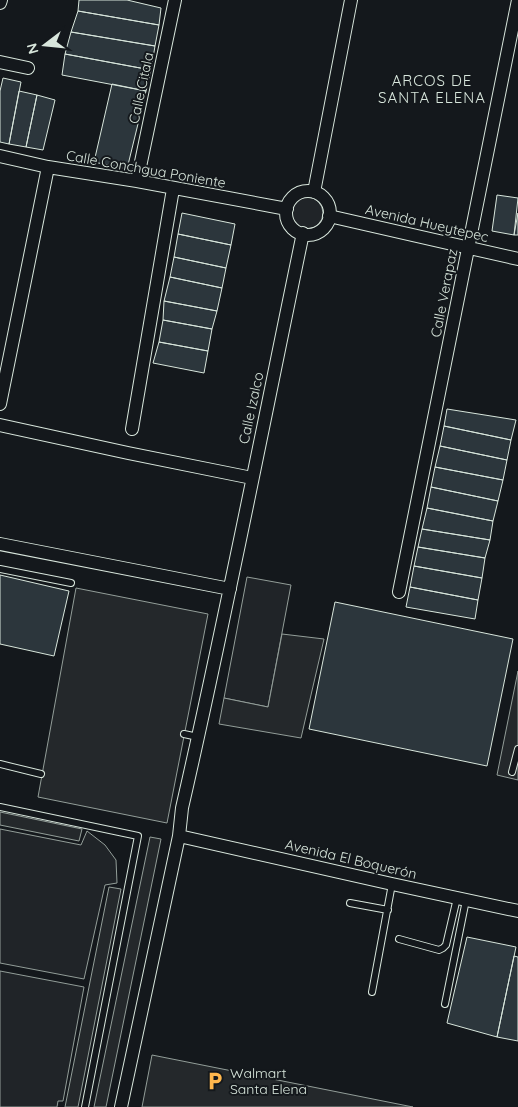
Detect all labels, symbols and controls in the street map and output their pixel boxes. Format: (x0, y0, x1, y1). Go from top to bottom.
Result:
north arrow (20, 20, 70, 70)
text: N (22, 41, 43, 56)
street label: Calle Citala (125, 51, 157, 125)
district label: ARCOS DE SANTA ELENA (378, 71, 486, 107)
street label: Calle Conchgua Poniente (65, 146, 227, 192)
street label: Avenida Hueytepec (364, 200, 490, 246)
street label: Calle Verapaz (427, 247, 461, 339)
street label: Calle Izalco (235, 370, 267, 446)
street label: Avenida El Boquerón (283, 835, 419, 883)
place label: Walmart Santa Elena (230, 1064, 307, 1098)
parking icon: Walmart Santa Elena (204, 1070, 226, 1092)

